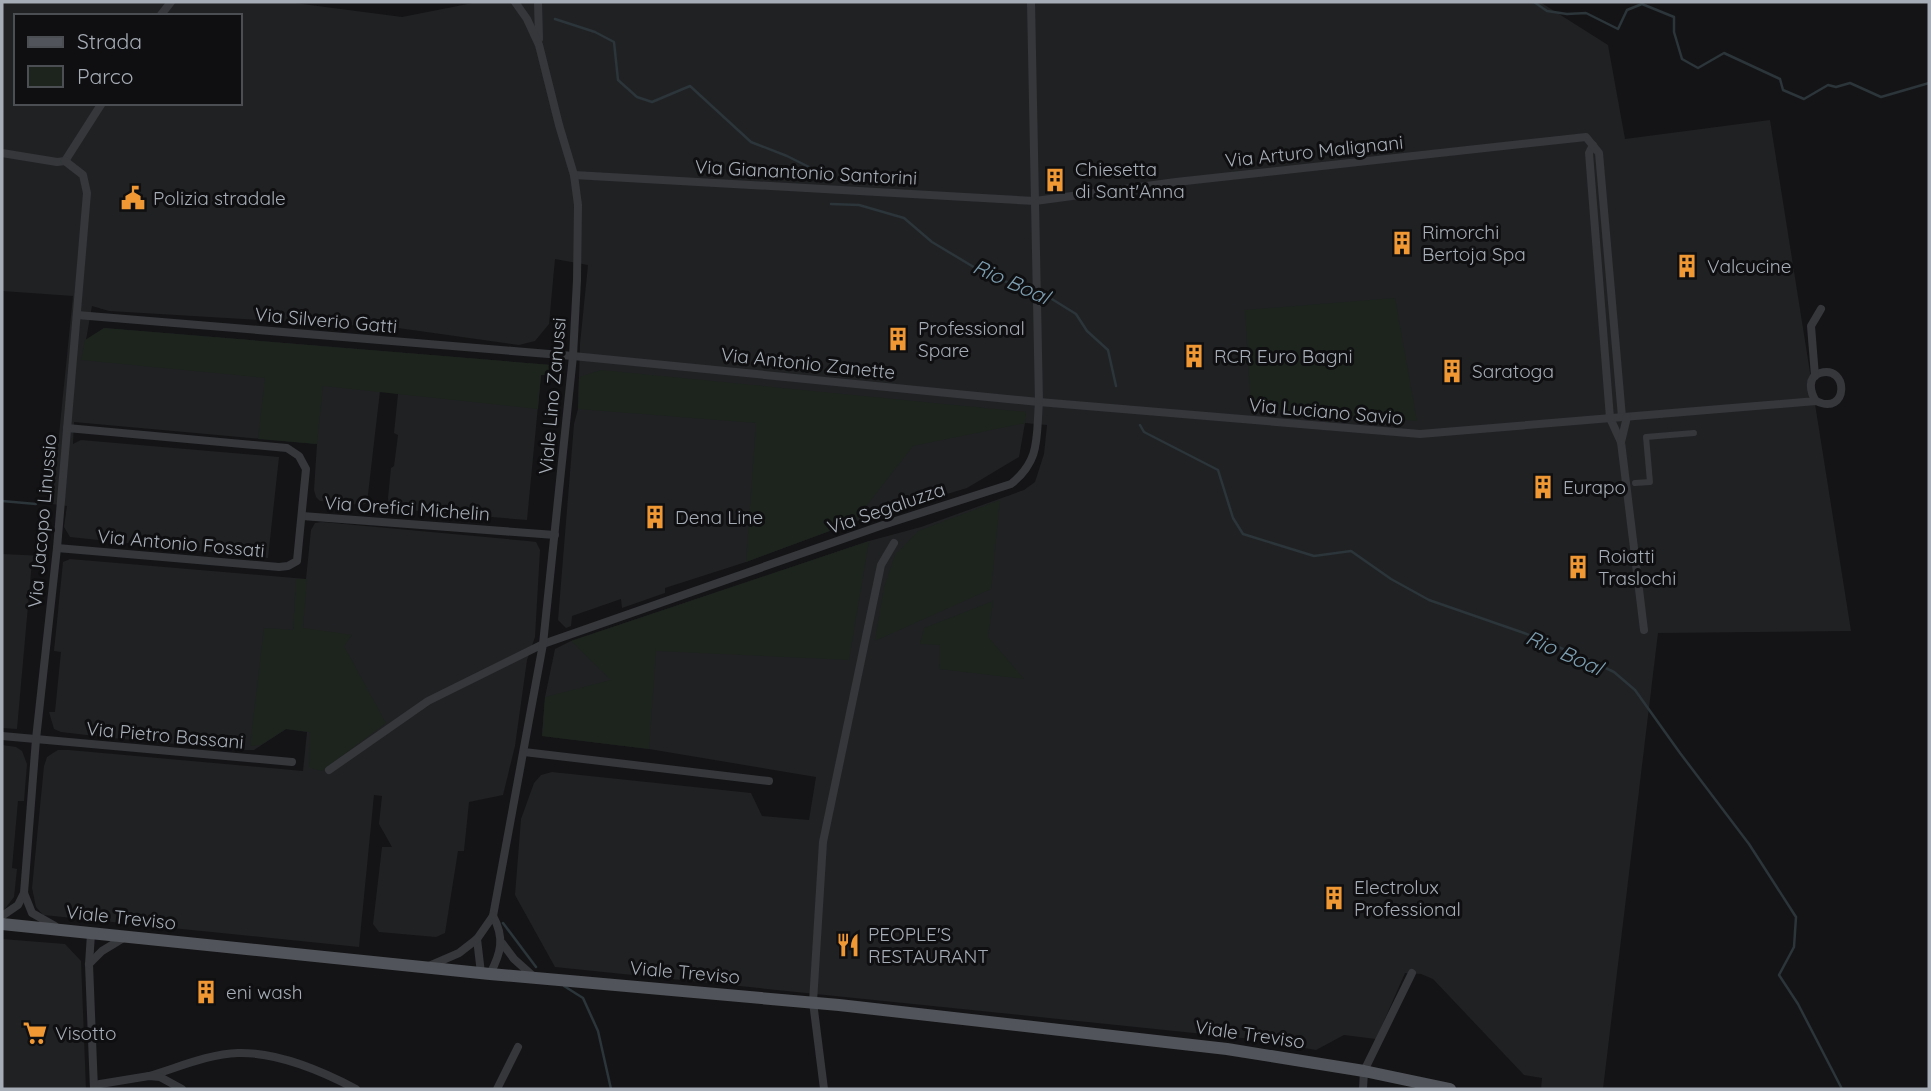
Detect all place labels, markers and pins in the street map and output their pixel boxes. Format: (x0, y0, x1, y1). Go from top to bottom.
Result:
place label: Chiesetta di Sant'Anna (1075, 157, 1185, 203)
building icon: Chiesetta di Sant'Anna (1041, 166, 1069, 194)
public building icon: Polizia stradale (119, 184, 147, 212)
place label: Polizia stradale (153, 186, 286, 210)
place label: Rimorchi Bertoja Spa (1422, 220, 1526, 266)
building icon: Rimorchi Bertoja Spa (1388, 229, 1416, 257)
building icon: Valcucine (1673, 252, 1701, 280)
place label: Valcucine (1707, 254, 1791, 278)
place label: Professional Spare (918, 316, 1025, 362)
building icon: Professional Spare (884, 325, 912, 353)
building icon: RCR Euro Bagni (1180, 342, 1208, 370)
place label: RCR Euro Bagni (1214, 344, 1353, 368)
building icon: Saratoga (1438, 357, 1466, 385)
place label: Saratoga (1472, 359, 1554, 383)
building icon: Eurapo (1529, 473, 1557, 501)
place label: Eurapo (1563, 475, 1626, 499)
building icon: Dena Line (641, 503, 669, 531)
place label: Dena Line (675, 505, 763, 529)
place label: Roiatti Traslochi (1598, 544, 1676, 590)
building icon: Roiatti Traslochi (1564, 553, 1592, 581)
place label: Electrolux Professional (1354, 875, 1461, 921)
building icon: Electrolux Professional (1320, 884, 1348, 912)
place label: PEOPLE'S RESTAURANT (868, 922, 989, 968)
restaurant icon: PEOPLE'S RESTAURANT (834, 931, 862, 959)
building icon: eni wash (192, 978, 220, 1006)
place label: eni wash (226, 980, 303, 1004)
supermarket icon: Visotto (21, 1019, 49, 1047)
place label: Visotto (55, 1021, 116, 1045)

